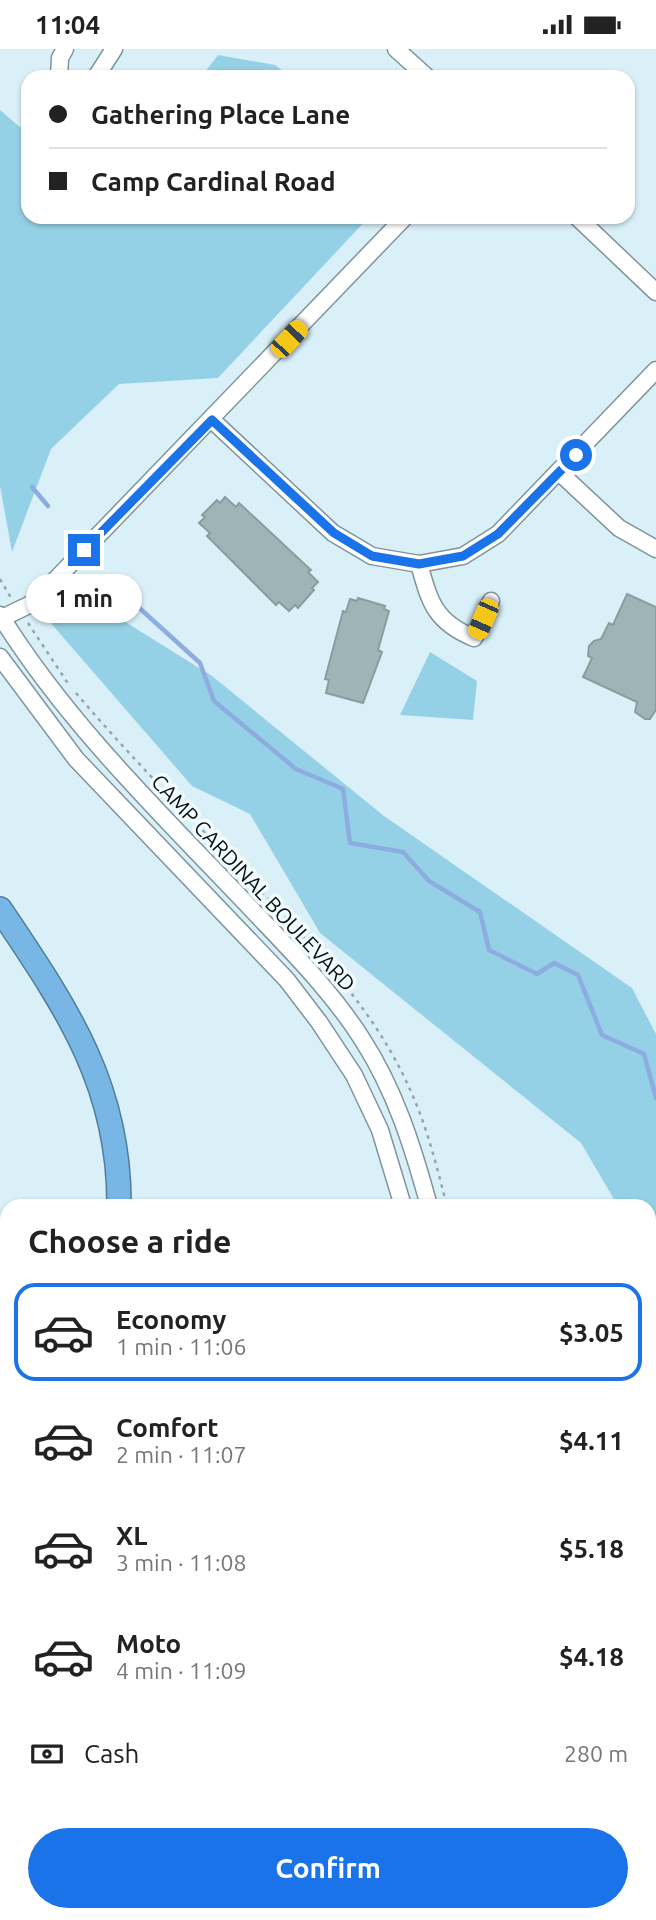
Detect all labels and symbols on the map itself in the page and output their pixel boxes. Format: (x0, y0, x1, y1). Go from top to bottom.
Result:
car (267, 316, 312, 362)
route start (560, 439, 592, 471)
route end (68, 534, 100, 566)
callout: 1 min (26, 575, 142, 623)
car (465, 596, 502, 642)
street label: CAMP CARDINAL BOULEVARD (147, 769, 361, 996)

